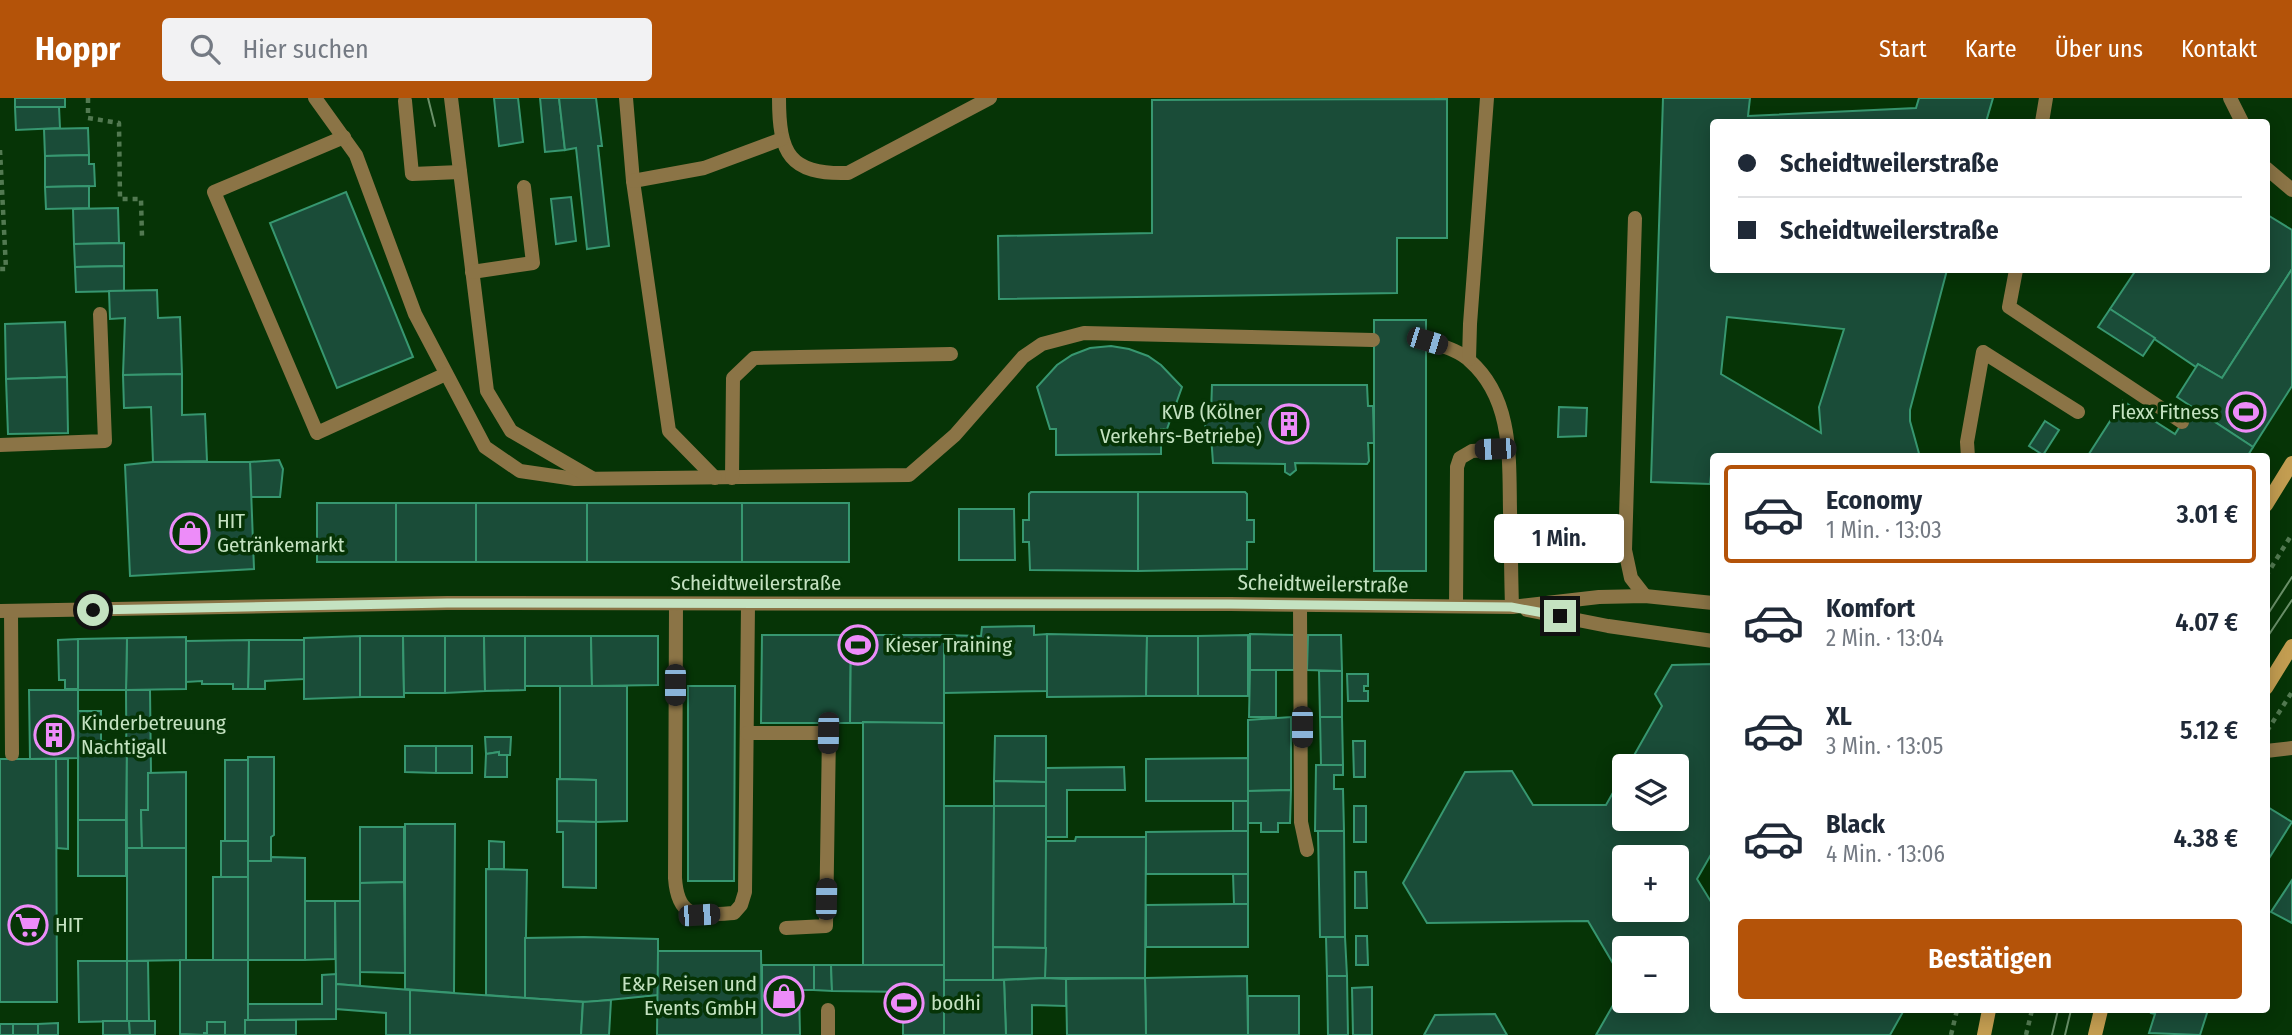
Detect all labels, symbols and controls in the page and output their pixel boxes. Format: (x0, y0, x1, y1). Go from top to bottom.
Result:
search box (162, 18, 652, 81)
text: Hoppr (35, 29, 120, 69)
icon: search (186, 30, 224, 68)
text: Hier suchen (242, 34, 369, 65)
text: Start (1879, 35, 1927, 63)
text: Karte (1965, 35, 2017, 63)
text: Über uns (2055, 35, 2143, 63)
text: Kontakt (2181, 35, 2257, 63)
text: Scheidtweilerstraße (1780, 148, 1999, 179)
text: Scheidtweilerstraße (1780, 215, 1999, 246)
car (1404, 325, 1451, 357)
sports icon: Flexx Fitness (2225, 391, 2267, 433)
place label: KVB (Kölner Verkehrs-Betriebe) (1100, 399, 1263, 449)
place label: Flexx Fitness (2111, 399, 2219, 425)
building icon: KVB (Kölner Verkehrs-Betriebe) (1268, 403, 1310, 445)
car (1474, 438, 1517, 460)
icon: car (1742, 483, 1805, 546)
text: Economy (1826, 485, 1922, 516)
text: 3.01 € (2177, 499, 2238, 530)
place label: HIT Getränkemarkt (217, 508, 345, 558)
shop icon: HIT Getränkemarkt (169, 512, 211, 554)
callout: 1 Min. (1495, 514, 1625, 564)
text: 1 Min. · 13:03 (1826, 516, 1942, 544)
text: 1 Min. (1532, 524, 1586, 552)
street label: Scheidtweilerstraße (671, 570, 841, 596)
street label: Scheidtweilerstraße (1237, 570, 1409, 598)
icon: car (1742, 591, 1805, 654)
text: Komfort (1826, 593, 1915, 624)
route start (77, 594, 109, 626)
route end (1544, 600, 1576, 632)
text: 4.07 € (2175, 607, 2238, 638)
sports icon: Kieser Training (837, 624, 879, 666)
text: 2 Min. · 13:04 (1826, 624, 1944, 652)
place label: Kieser Training (885, 632, 1012, 658)
car (665, 664, 686, 706)
icon: car (1742, 699, 1805, 762)
text: XL (1826, 701, 1852, 732)
car (1292, 706, 1313, 748)
place label: Kinderbetreuung Nachtigall (81, 710, 226, 760)
car (818, 712, 839, 754)
building icon: Kinderbetreuung Nachtigall (33, 714, 75, 756)
text: 5.12 € (2180, 715, 2238, 746)
text: 3 Min. · 13:05 (1826, 732, 1943, 760)
map controls (1612, 754, 1689, 1013)
button: layers (1612, 754, 1689, 831)
icon: car (1742, 807, 1805, 870)
text: Black (1826, 809, 1885, 840)
text: 4.38 € (2173, 823, 2238, 854)
text: 4 Min. · 13:06 (1826, 840, 1945, 868)
button: + (1612, 845, 1689, 922)
car (816, 878, 837, 920)
car (678, 903, 721, 927)
supermarket icon: HIT (7, 904, 49, 946)
place label: HIT (55, 912, 83, 938)
button: Bestätigen (1738, 919, 2242, 999)
button: − (1612, 936, 1689, 1013)
place label: E&P Reisen und Events GmbH (622, 971, 757, 1021)
shop icon: E&P Reisen und Events GmbH (763, 975, 805, 1017)
sports icon: bodhi (883, 982, 925, 1024)
place label: bodhi (931, 990, 981, 1016)

